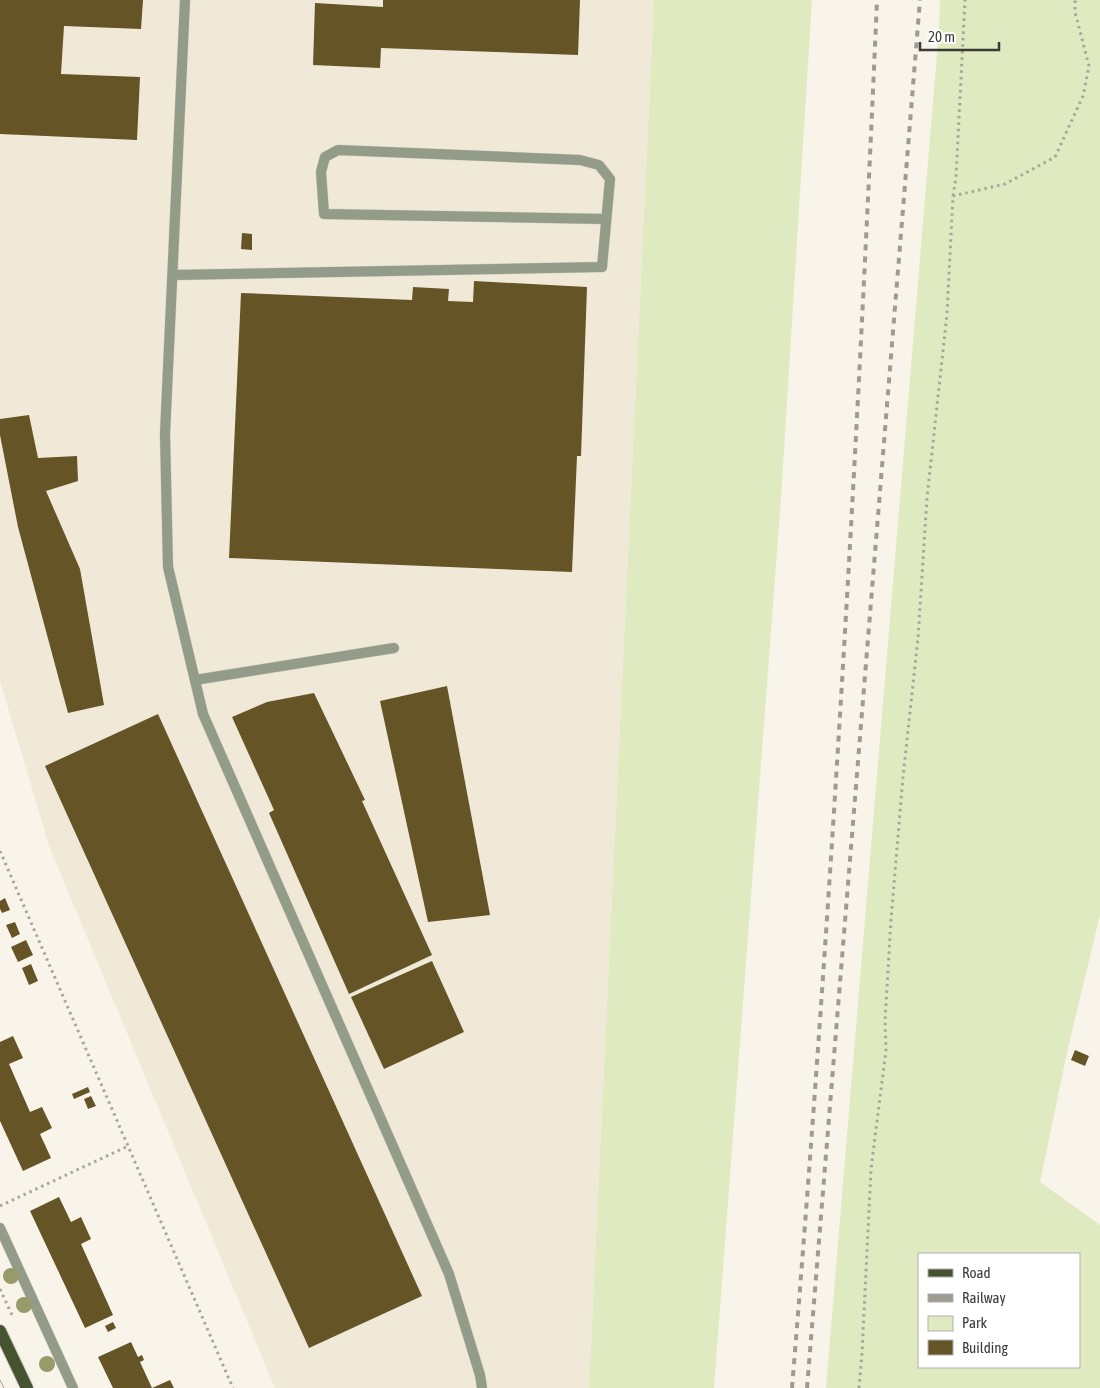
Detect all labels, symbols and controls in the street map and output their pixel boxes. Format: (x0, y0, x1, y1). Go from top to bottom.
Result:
scale bar (920, 20, 999, 52)
text: 20 m (928, 28, 955, 45)
legend (918, 1253, 1080, 1368)
text: Road (962, 1264, 991, 1281)
text: Railway (962, 1289, 1006, 1306)
text: Park (962, 1314, 987, 1331)
text: Building (962, 1339, 1008, 1356)

